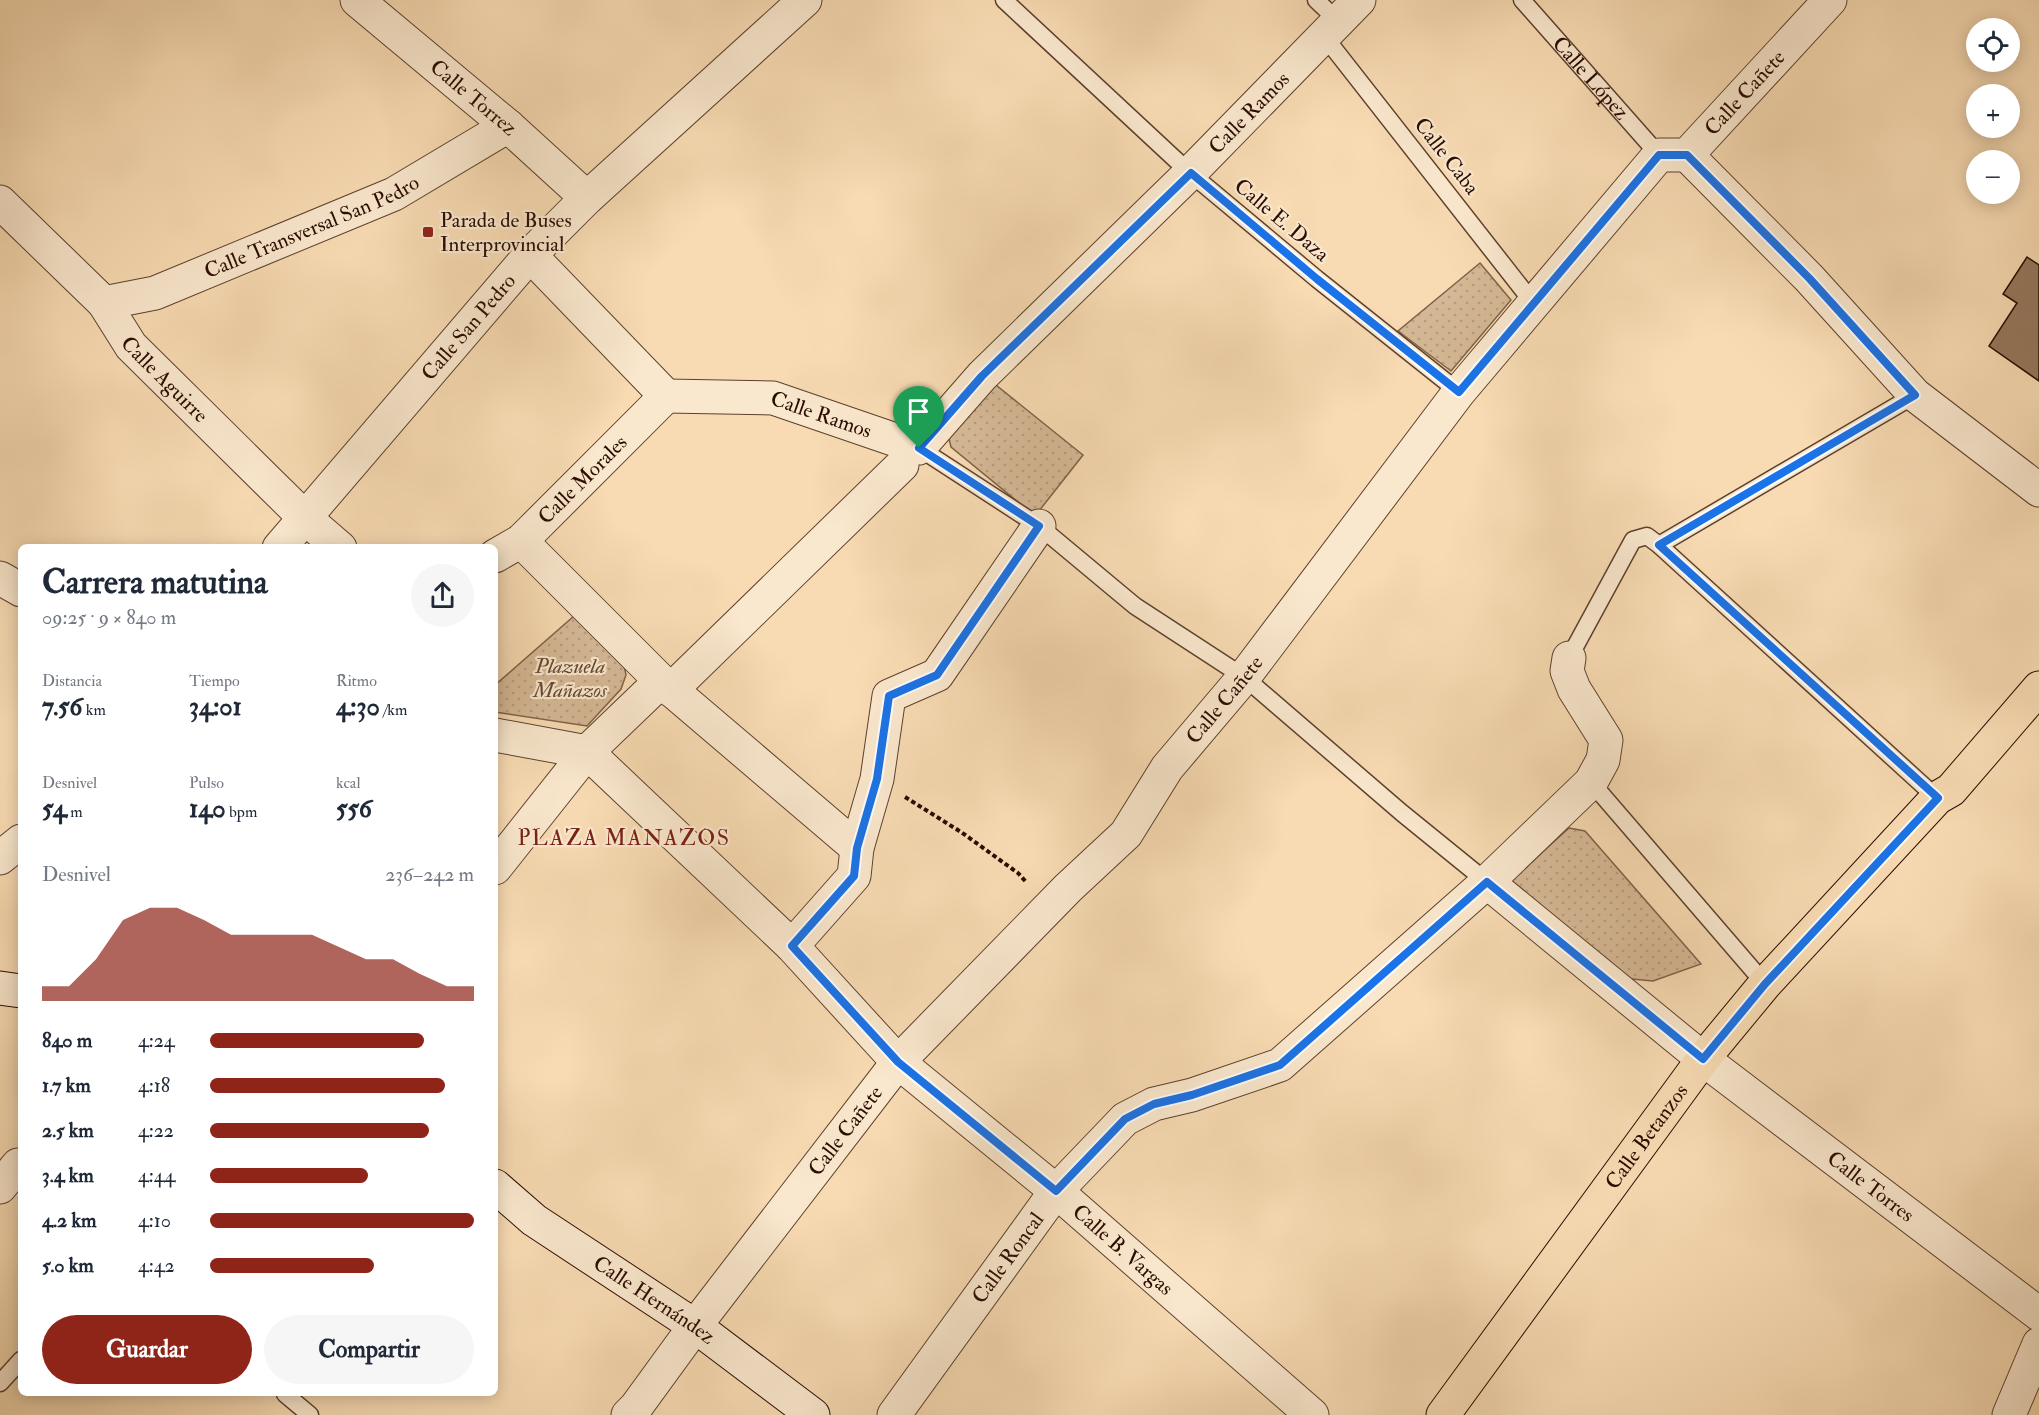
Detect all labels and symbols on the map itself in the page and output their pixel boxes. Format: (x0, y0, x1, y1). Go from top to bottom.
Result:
street label: Calle López (1546, 31, 1635, 126)
street label: Calle Cañete (1699, 44, 1791, 141)
street label: Calle Torrez (424, 54, 523, 142)
street label: Calle Ramos (1203, 66, 1296, 160)
street label: Calle Caba (1408, 112, 1485, 201)
street label: Calle Transversal San Pedro (200, 169, 424, 285)
street label: Calle E. Daza (1229, 173, 1335, 268)
place label: Parada de Buses Interprovincial (440, 207, 572, 258)
marker: Parada de Buses Interprovincial (421, 225, 435, 239)
street label: Calle San Pedro (415, 268, 522, 386)
street label: Calle Aguirre (114, 331, 214, 429)
street label: Calle Ramos (767, 385, 875, 445)
pin (893, 386, 944, 448)
street label: Calle Morales (532, 429, 633, 530)
street label: Calle Cañete (1180, 650, 1269, 750)
park label: Plazuela Mañazos (531, 653, 608, 704)
district label: PLAZA MANAZOS (518, 824, 731, 852)
street label: Calle Betanzos (1599, 1079, 1694, 1195)
street label: Calle Cañete (802, 1080, 889, 1182)
street label: Calle Torres (1822, 1145, 1920, 1229)
street label: Calle B. Vargas (1067, 1199, 1179, 1302)
street label: Calle Roncal (966, 1207, 1050, 1309)
street label: Calle Hernández (588, 1250, 720, 1350)

